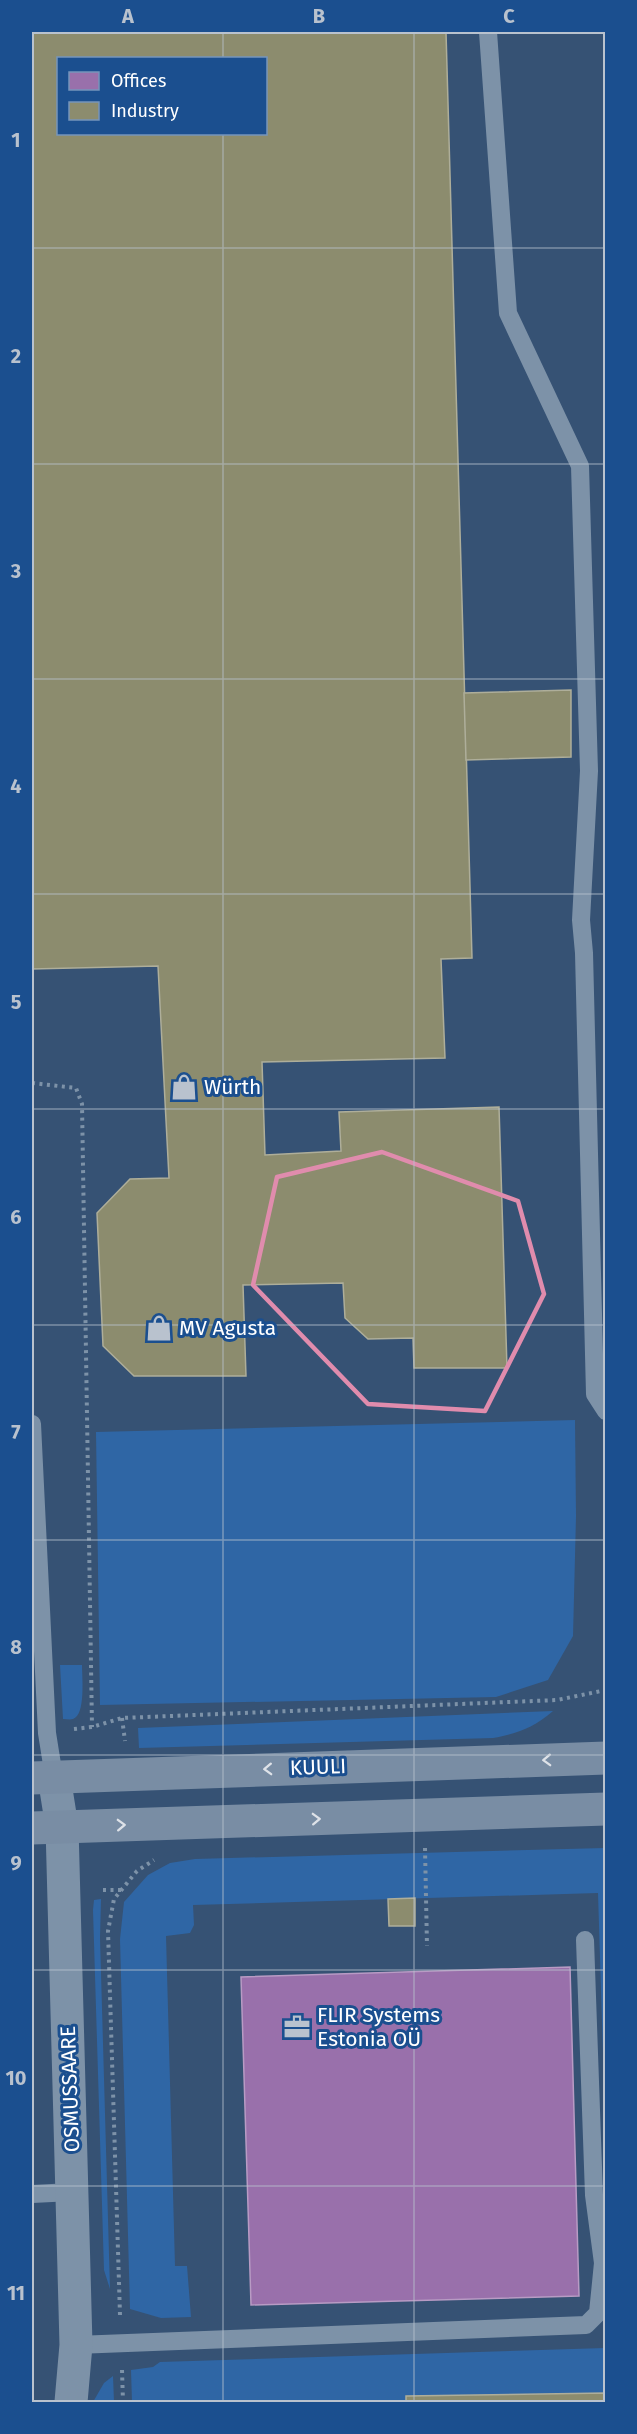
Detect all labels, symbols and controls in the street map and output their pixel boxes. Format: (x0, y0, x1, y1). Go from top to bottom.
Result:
text: A (121, 4, 135, 28)
text: B (313, 4, 325, 28)
text: C (503, 4, 515, 28)
legend (57, 57, 267, 135)
text: Offices (111, 70, 166, 92)
text: Industry (111, 100, 179, 122)
text: 1 (11, 128, 21, 152)
text: 2 (11, 344, 21, 368)
text: 3 (10, 559, 21, 583)
text: 4 (10, 774, 22, 798)
text: 5 (11, 990, 22, 1014)
shop icon: Würth (169, 1072, 199, 1102)
place label: Würth (204, 1074, 261, 1100)
text: 6 (10, 1205, 22, 1229)
shop icon: MV Agusta (144, 1313, 174, 1343)
place label: MV Agusta (179, 1315, 276, 1341)
text: 7 (11, 1420, 21, 1444)
text: 8 (10, 1635, 22, 1659)
street label: KUULI (289, 1753, 347, 1781)
one-way arrow (543, 1754, 552, 1766)
one-way arrow (264, 1762, 273, 1775)
one-way arrow (311, 1812, 320, 1825)
one-way arrow (116, 1819, 125, 1832)
text: 9 (10, 1851, 22, 1875)
place label: FLIR Systems Estonia OÜ (317, 2002, 440, 2052)
office icon: FLIR Systems Estonia OÜ (282, 2012, 312, 2042)
street label: OSMUSSAARE (55, 2025, 85, 2153)
text: 10 (6, 2066, 26, 2090)
text: 11 (7, 2281, 25, 2305)

